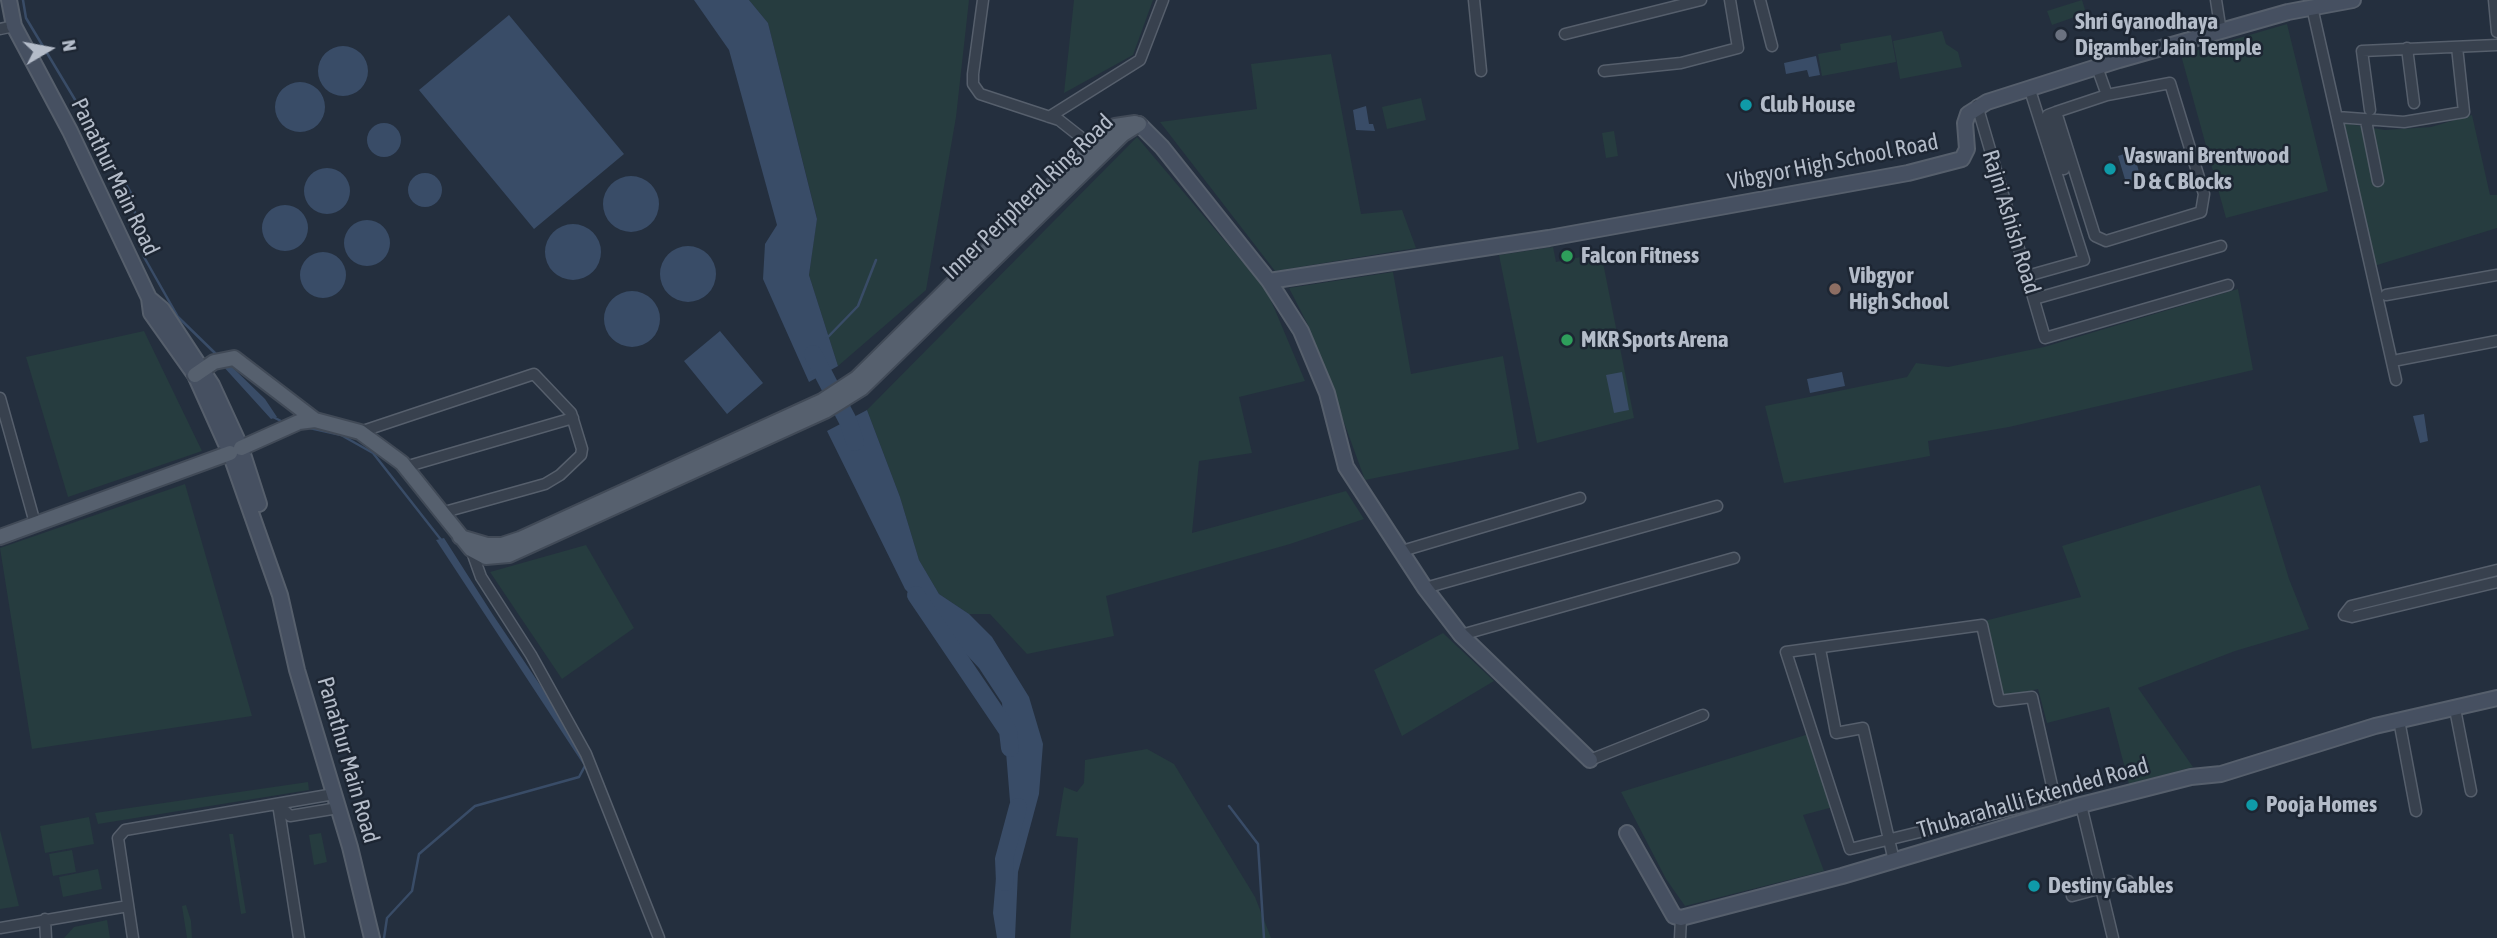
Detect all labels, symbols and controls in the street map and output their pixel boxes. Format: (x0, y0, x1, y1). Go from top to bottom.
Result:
place label: Shri Gyanodhaya Digamber Jain Temple (2075, 8, 2262, 62)
north arrow (14, 14, 84, 84)
marker: Shri Gyanodhaya Digamber Jain Temple (2053, 27, 2069, 43)
text: N (58, 38, 81, 53)
place label: Club House (1760, 91, 1855, 119)
street label: Panathur Main Road (65, 94, 165, 260)
marker: Club House (1738, 97, 1754, 113)
street label: Inner Peripheral Ring Road (937, 109, 1119, 285)
street label: Vibgyor High School Road (1725, 128, 1941, 196)
place label: Vaswani Brentwood - D & C Blocks (2124, 142, 2289, 196)
street label: Rajni Ashish Road (1976, 147, 2046, 297)
marker: Vaswani Brentwood - D & C Blocks (2102, 161, 2118, 177)
place label: Falcon Fitness (1581, 242, 1699, 270)
marker: Falcon Fitness (1559, 248, 1575, 264)
place label: Vibgyor High School (1849, 262, 1949, 316)
marker: Vibgyor High School (1827, 281, 1843, 297)
place label: MKR Sports Arena (1581, 326, 1728, 354)
marker: MKR Sports Arena (1559, 332, 1575, 348)
street label: Panathur Main Road (311, 674, 385, 846)
street label: Thubarahalli Extended Road (1914, 752, 2152, 844)
place label: Pooja Homes (2266, 791, 2377, 819)
marker: Pooja Homes (2244, 797, 2260, 813)
place label: Destiny Gables (2048, 872, 2173, 900)
marker: Destiny Gables (2026, 878, 2042, 894)

